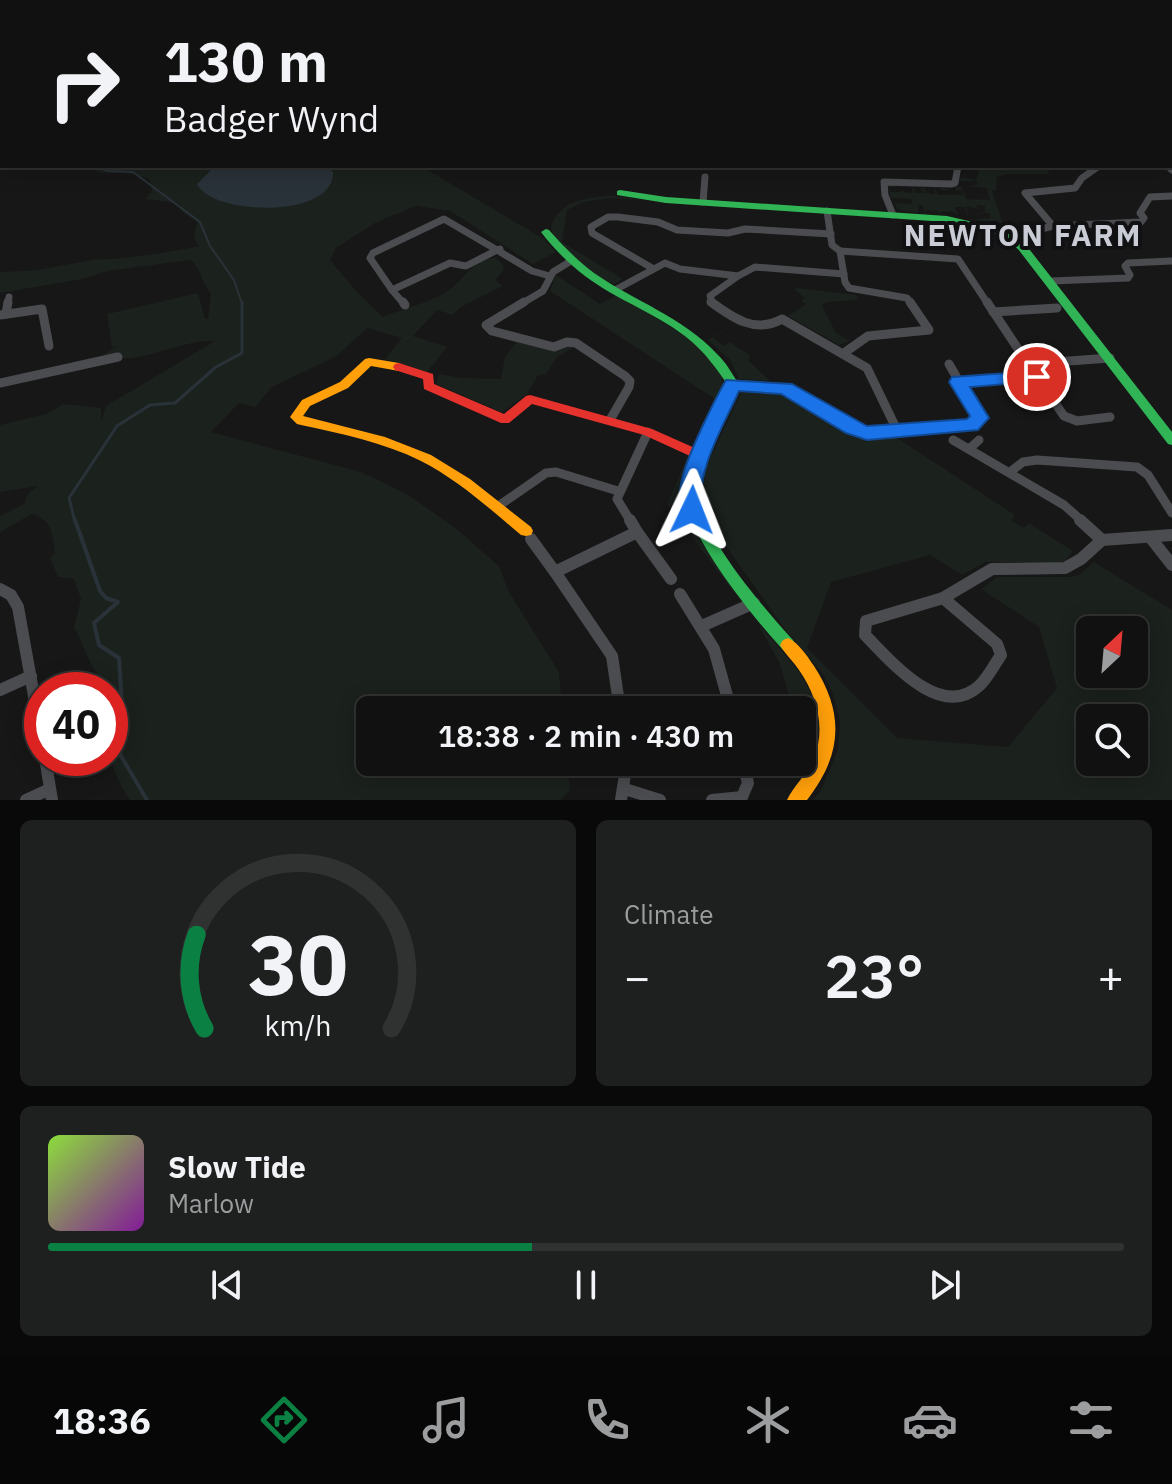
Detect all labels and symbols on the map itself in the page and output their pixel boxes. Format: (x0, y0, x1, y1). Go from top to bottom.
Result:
district label: NEWTON FARM (904, 215, 1142, 254)
pin (1003, 343, 1071, 411)
position arrow (650, 468, 734, 552)
north arrow (1076, 616, 1148, 688)
speed limit sign: 40 (24, 672, 128, 776)

